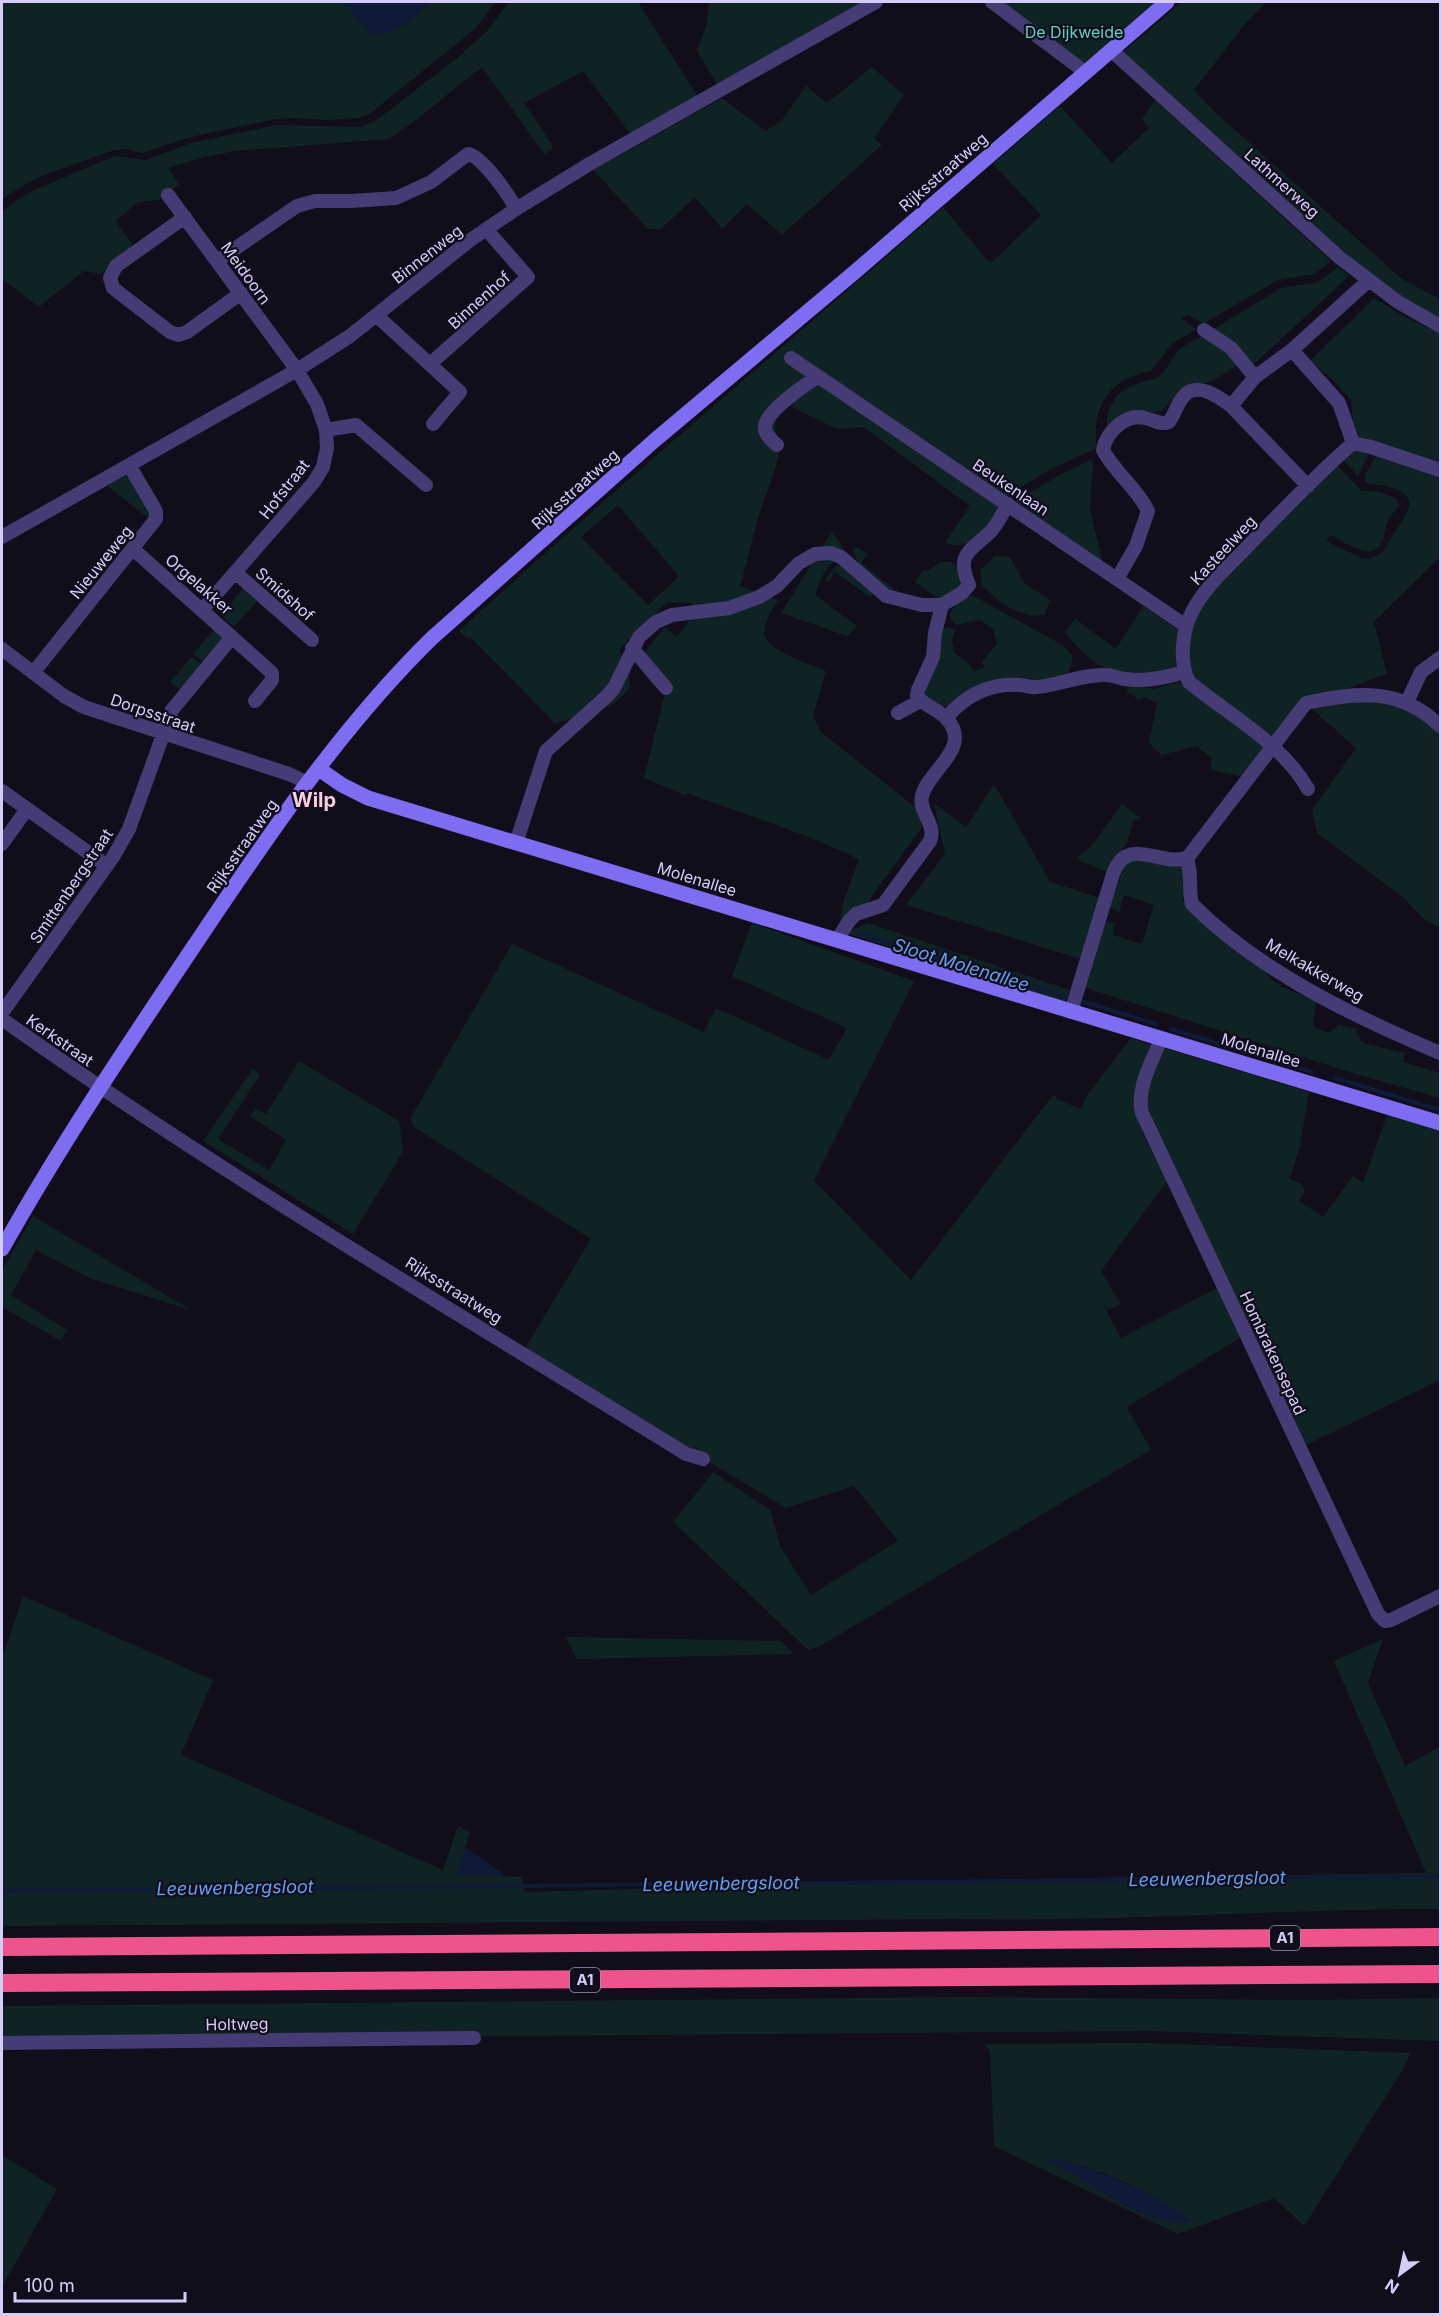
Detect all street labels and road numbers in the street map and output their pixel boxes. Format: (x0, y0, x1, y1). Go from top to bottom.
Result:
street label: Rijksstraatweg (895, 128, 991, 216)
street label: Lathmerweg (1240, 144, 1324, 222)
street label: Binnenweg (388, 220, 466, 288)
street label: Meidoorn (217, 238, 275, 308)
street label: Binnenhof (444, 267, 514, 333)
street label: Rijksstraatweg (527, 445, 623, 533)
street label: Beukenlaan (969, 454, 1053, 520)
street label: Hofstraat (255, 455, 313, 523)
street label: Kasteelweg (1186, 511, 1260, 589)
street label: Nieuweweg (65, 521, 137, 603)
street label: Orgelakker (161, 549, 237, 619)
street label: Smidshof (252, 563, 319, 625)
street label: Dorpsstraat (108, 689, 198, 737)
street label: Rijksstraatweg (202, 795, 282, 897)
street label: Smittenbergstraat (25, 825, 117, 947)
street label: Molenallee (655, 857, 739, 901)
street label: Melkakkerweg (1262, 934, 1368, 1006)
street label: Kerkstraat (23, 1010, 97, 1070)
street label: Molenallee (1219, 1028, 1303, 1072)
street label: Rijksstraatweg (402, 1252, 506, 1328)
street label: Hombrakensepad (1236, 1288, 1310, 1418)
road number: A1 (1270, 1926, 1300, 1950)
road number: A1 (570, 1968, 600, 1992)
street label: Holtweg (205, 2013, 269, 2035)

